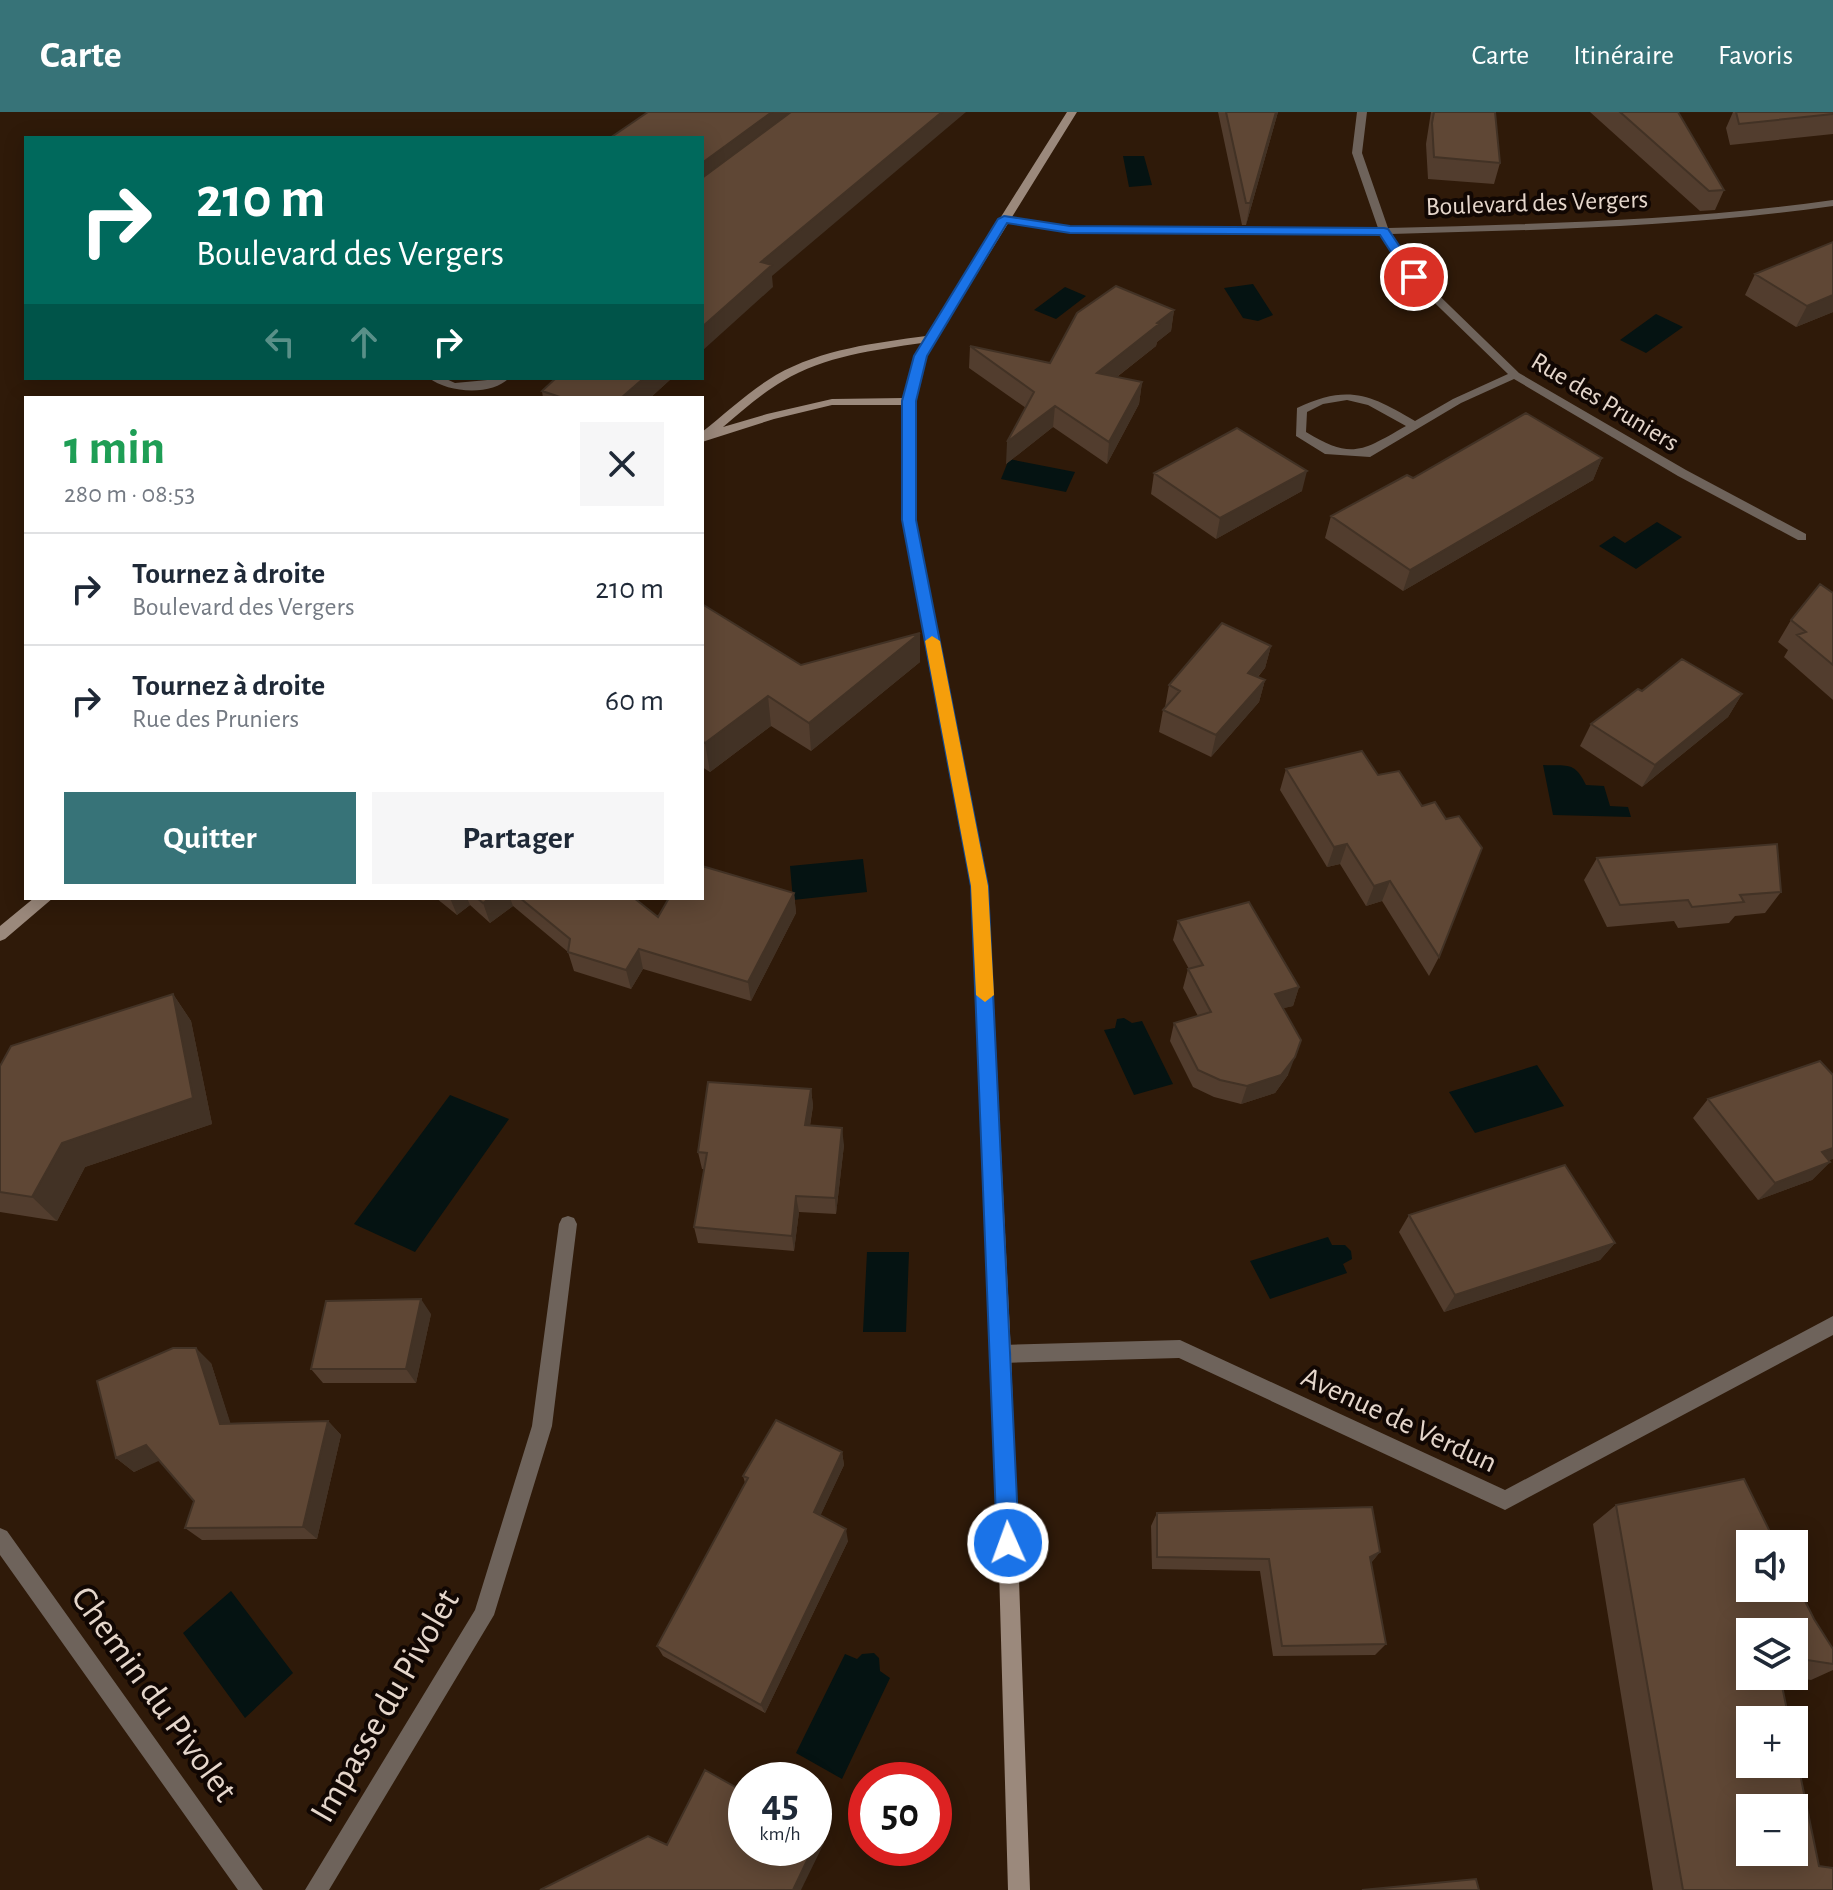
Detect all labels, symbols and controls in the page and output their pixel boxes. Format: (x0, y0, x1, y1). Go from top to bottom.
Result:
text: Carte (40, 37, 122, 75)
text: Carte (1472, 42, 1529, 70)
text: Itinéraire (1573, 42, 1674, 70)
text: Favoris (1718, 42, 1793, 70)
icon: right (64, 168, 168, 272)
text: 210 m (196, 171, 325, 227)
street label: Boulevard des Vergers (1425, 186, 1649, 220)
text: Boulevard des Vergers (196, 236, 504, 272)
pin (1380, 243, 1448, 311)
icon: arrive (1392, 255, 1436, 299)
icon: left (258, 320, 302, 364)
icon: ahead (342, 320, 386, 364)
icon: right (426, 320, 470, 364)
street label: Rue des Pruniers (1527, 348, 1683, 456)
button: close (580, 422, 664, 506)
text: 1 min (64, 425, 165, 473)
text: 280 m · 08:53 (64, 481, 195, 507)
text: Tournez à droite (132, 559, 325, 589)
icon: right (64, 567, 108, 611)
text: 210 m (595, 574, 664, 604)
text: Boulevard des Vergers (132, 594, 355, 620)
text: Tournez à droite (132, 671, 325, 701)
icon: right (64, 679, 108, 723)
text: 60 m (605, 686, 664, 716)
text: Rue des Pruniers (132, 706, 299, 732)
button: Quitter (64, 792, 356, 884)
button: Partager (372, 792, 664, 884)
street label: Avenue de Verdun (1297, 1362, 1501, 1478)
position arrow (966, 1501, 1050, 1585)
map controls (1736, 1530, 1808, 1866)
button: sound (1736, 1530, 1808, 1602)
street label: Chemin du Pivolet (64, 1580, 244, 1808)
street label: Impasse du Pivolet (304, 1583, 466, 1828)
button: layers (1736, 1618, 1808, 1690)
button: + (1736, 1706, 1808, 1778)
speed limit sign: 50 (848, 1762, 952, 1866)
text: 45 (761, 1784, 799, 1824)
button: − (1736, 1794, 1808, 1866)
text: km/h (759, 1824, 801, 1844)

